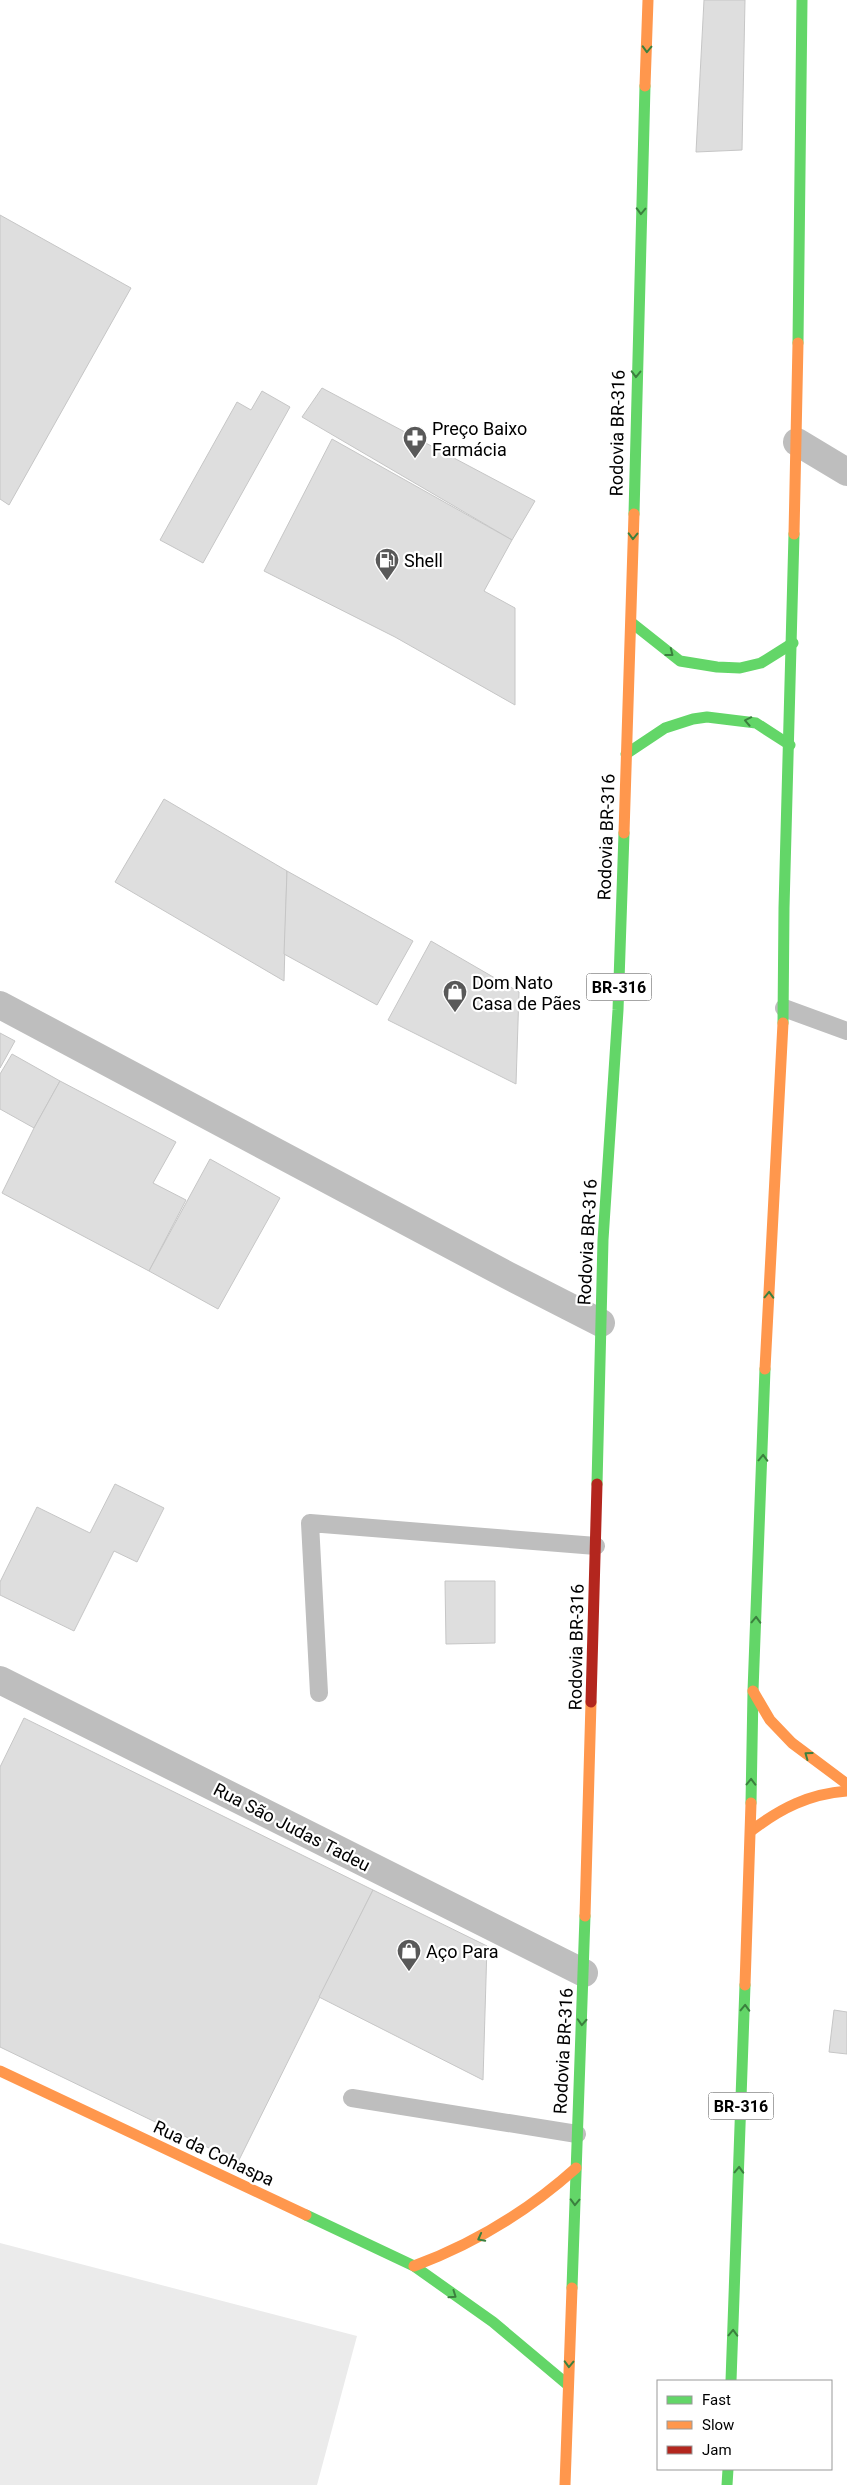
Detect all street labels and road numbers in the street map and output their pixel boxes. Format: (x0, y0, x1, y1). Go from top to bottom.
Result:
street label: Rodovia BR-316 (605, 370, 629, 496)
street label: Rodovia BR-316 (593, 773, 619, 901)
road number: BR-316 (586, 974, 652, 1000)
street label: Rodovia BR-316 (573, 1178, 601, 1306)
street label: Rodovia BR-316 (564, 1584, 588, 1710)
street label: Rua São Judas Tadeu (210, 1778, 374, 1876)
street label: Rodovia BR-316 (549, 1987, 577, 2115)
road number: BR-316 (708, 2092, 774, 2120)
street label: Rua da Cohaspa (150, 2116, 278, 2190)

